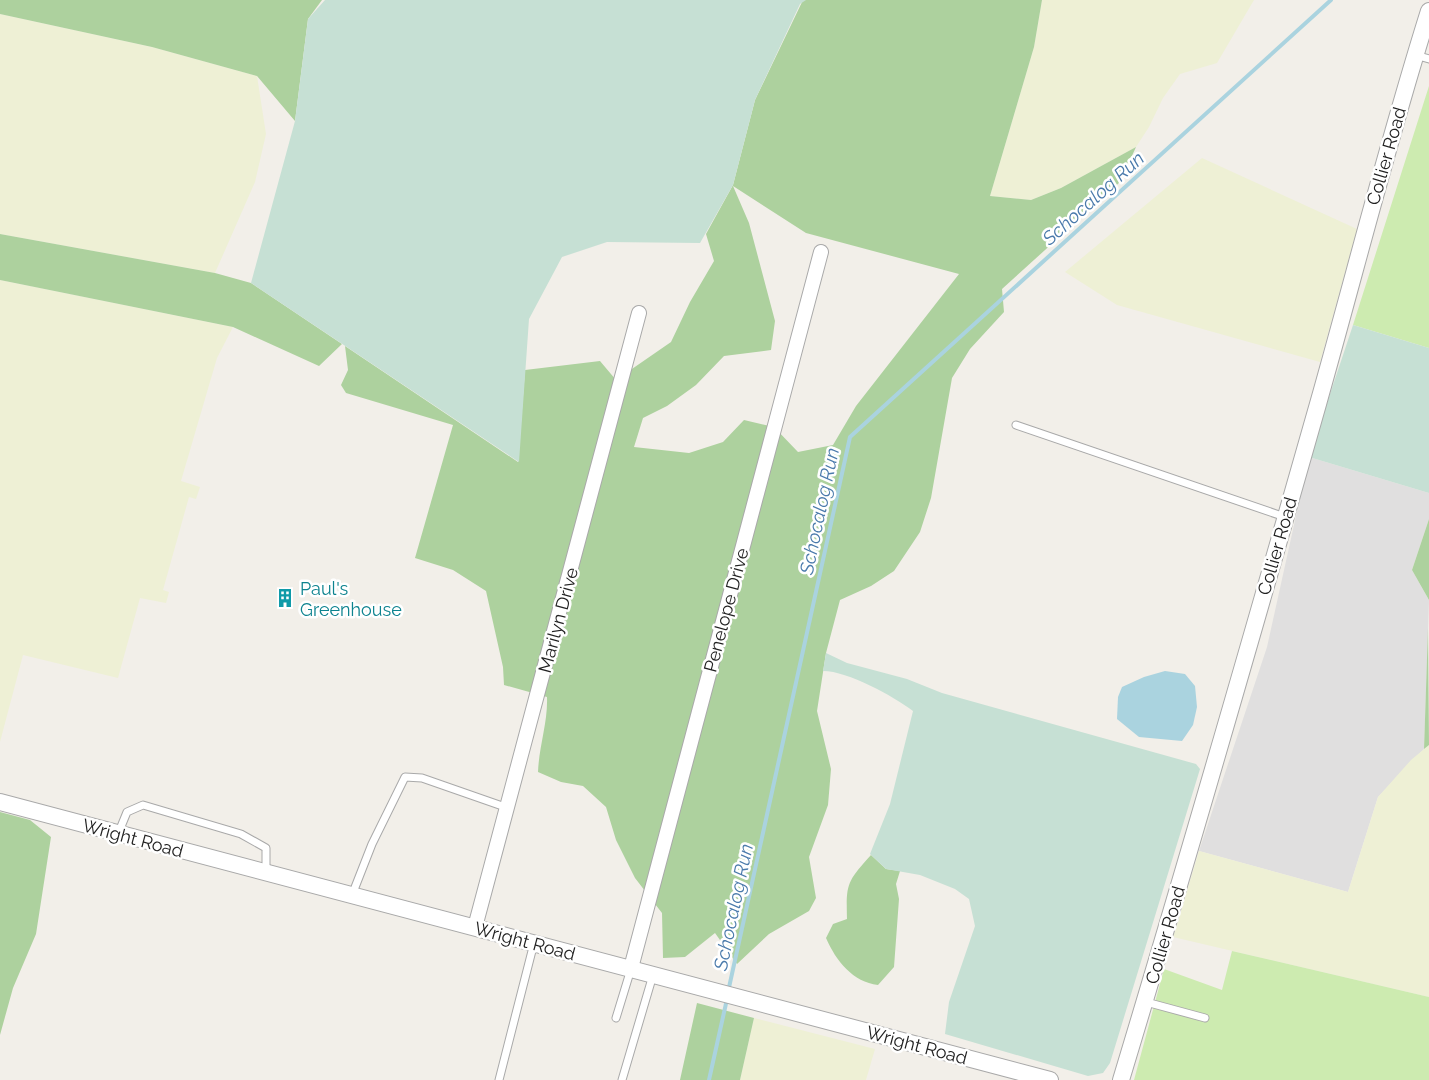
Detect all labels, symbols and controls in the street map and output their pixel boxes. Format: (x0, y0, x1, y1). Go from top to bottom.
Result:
street label: Collier Road (1362, 105, 1410, 207)
water label: Schocalog Run (1037, 147, 1148, 250)
water label: Schocalog Run (795, 446, 843, 577)
street label: Collier Road (1253, 495, 1301, 597)
street label: Penelope Drive (699, 545, 753, 674)
street label: Marilyn Drive (534, 565, 582, 675)
place label: Paul's Greenhouse (300, 578, 402, 620)
building icon: Paul's Greenhouse (274, 587, 296, 609)
street label: Wright Road (80, 814, 186, 862)
water label: Schocalog Run (709, 842, 757, 973)
street label: Collier Road (1141, 884, 1189, 986)
street label: Wright Road (472, 917, 578, 965)
street label: Wright Road (864, 1021, 970, 1069)

